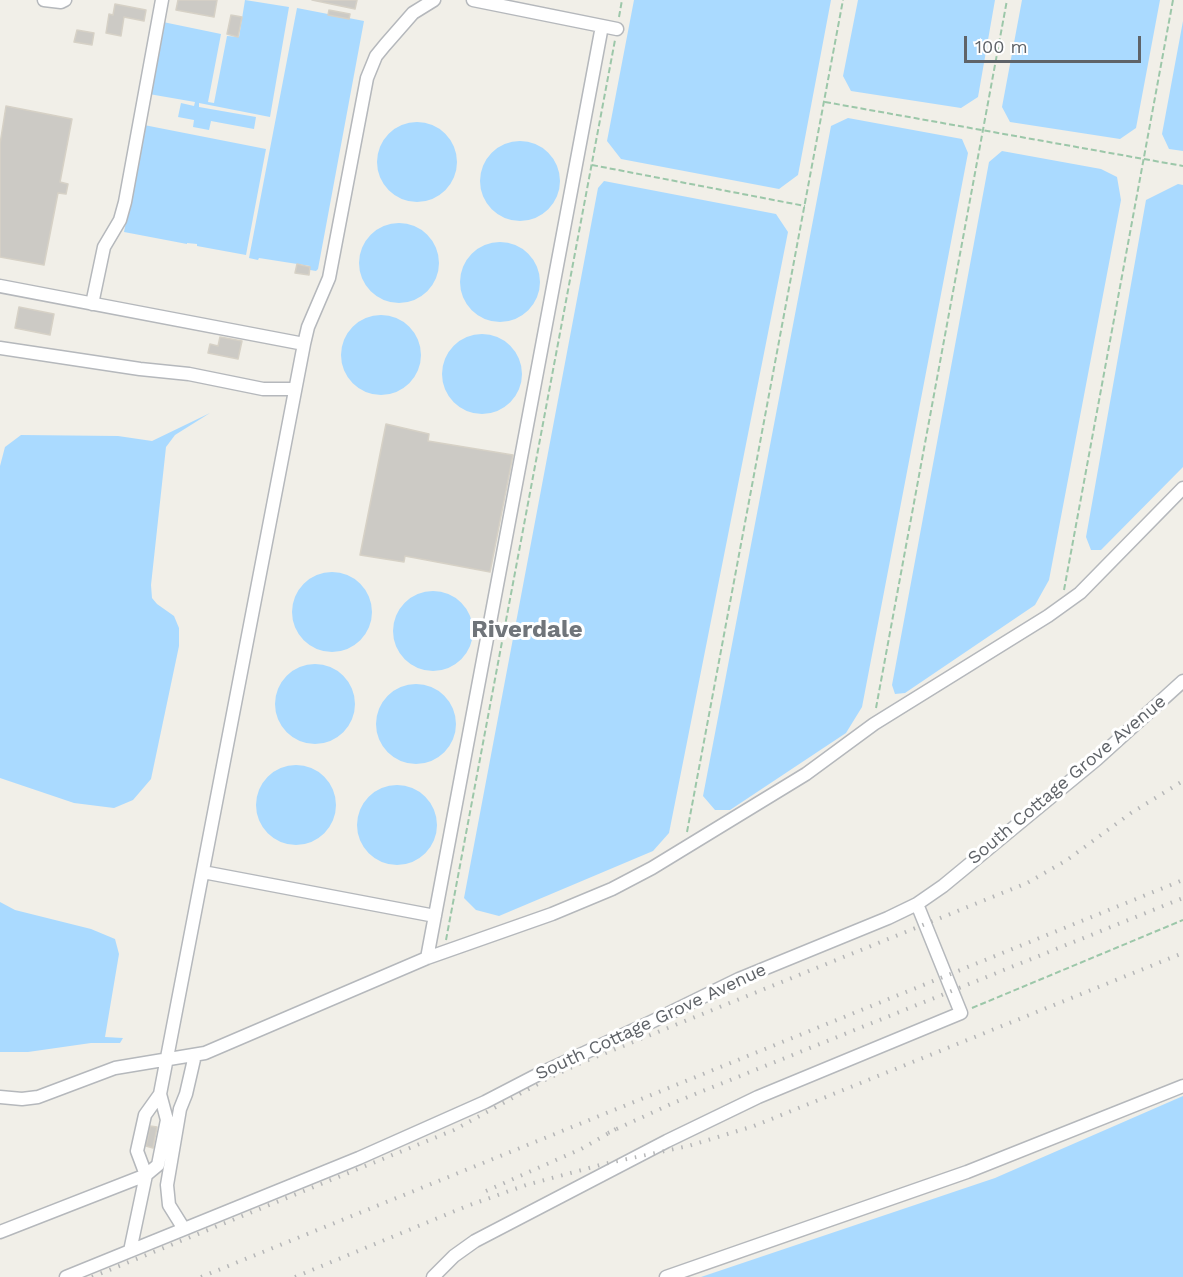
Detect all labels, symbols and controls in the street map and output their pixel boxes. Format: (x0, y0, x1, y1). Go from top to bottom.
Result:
scale bar (967, 24, 1144, 62)
text: 100 m (975, 36, 1028, 57)
district label: Riverdale (471, 616, 583, 644)
street label: South Cottage Grove Avenue (964, 691, 1170, 869)
street label: South Cottage Grove Avenue (532, 959, 770, 1085)

